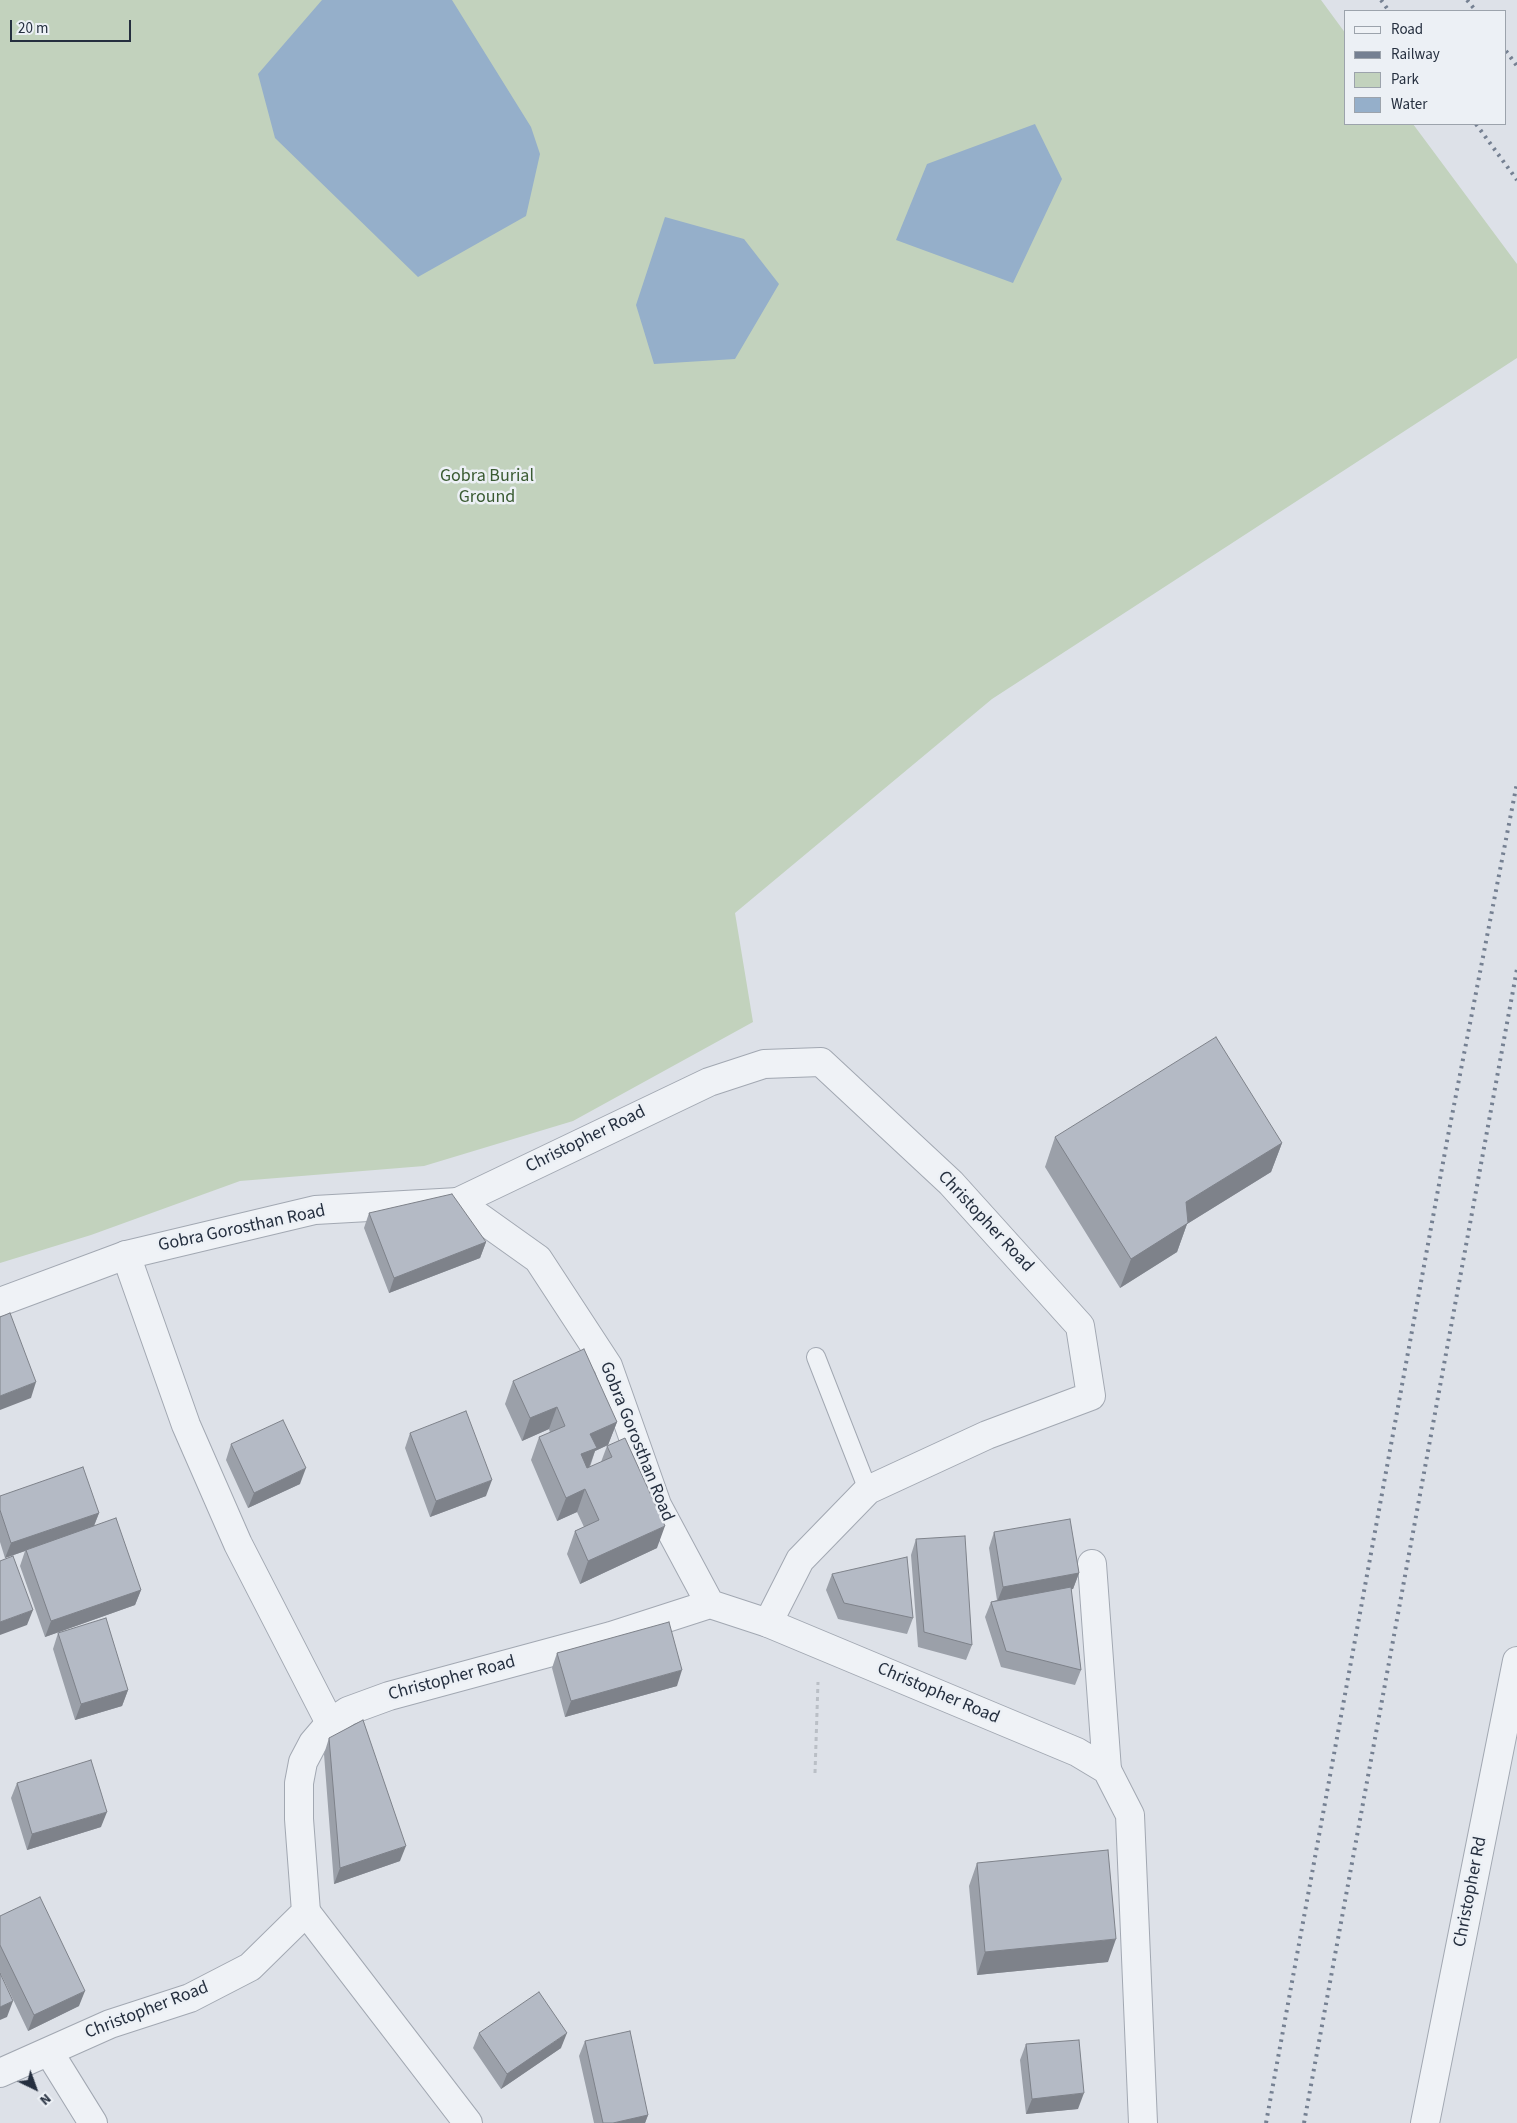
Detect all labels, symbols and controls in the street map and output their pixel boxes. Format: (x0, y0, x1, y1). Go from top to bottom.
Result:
scale bar (12, 10, 134, 42)
legend (1344, 10, 1507, 125)
text: 20 m (18, 18, 48, 39)
text: Road (1391, 19, 1423, 40)
text: Railway (1391, 44, 1440, 65)
text: Park (1391, 69, 1419, 90)
text: Water (1391, 94, 1427, 115)
park label: Gobra Burial Ground (440, 466, 534, 508)
street label: Christopher Road (523, 1102, 649, 1178)
street label: Christopher Road (933, 1167, 1037, 1277)
street label: Gobra Gorosthan Road (157, 1201, 327, 1257)
street label: Gobra Gorosthan Road (594, 1359, 678, 1525)
street label: Christopher Road (386, 1652, 518, 1706)
street label: Christopher Road (874, 1659, 1002, 1729)
street label: Christopher Rd (1450, 1835, 1492, 1949)
street label: Christopher Road (82, 1977, 212, 2045)
north arrow (10, 2063, 60, 2113)
text: N (35, 2089, 55, 2110)

